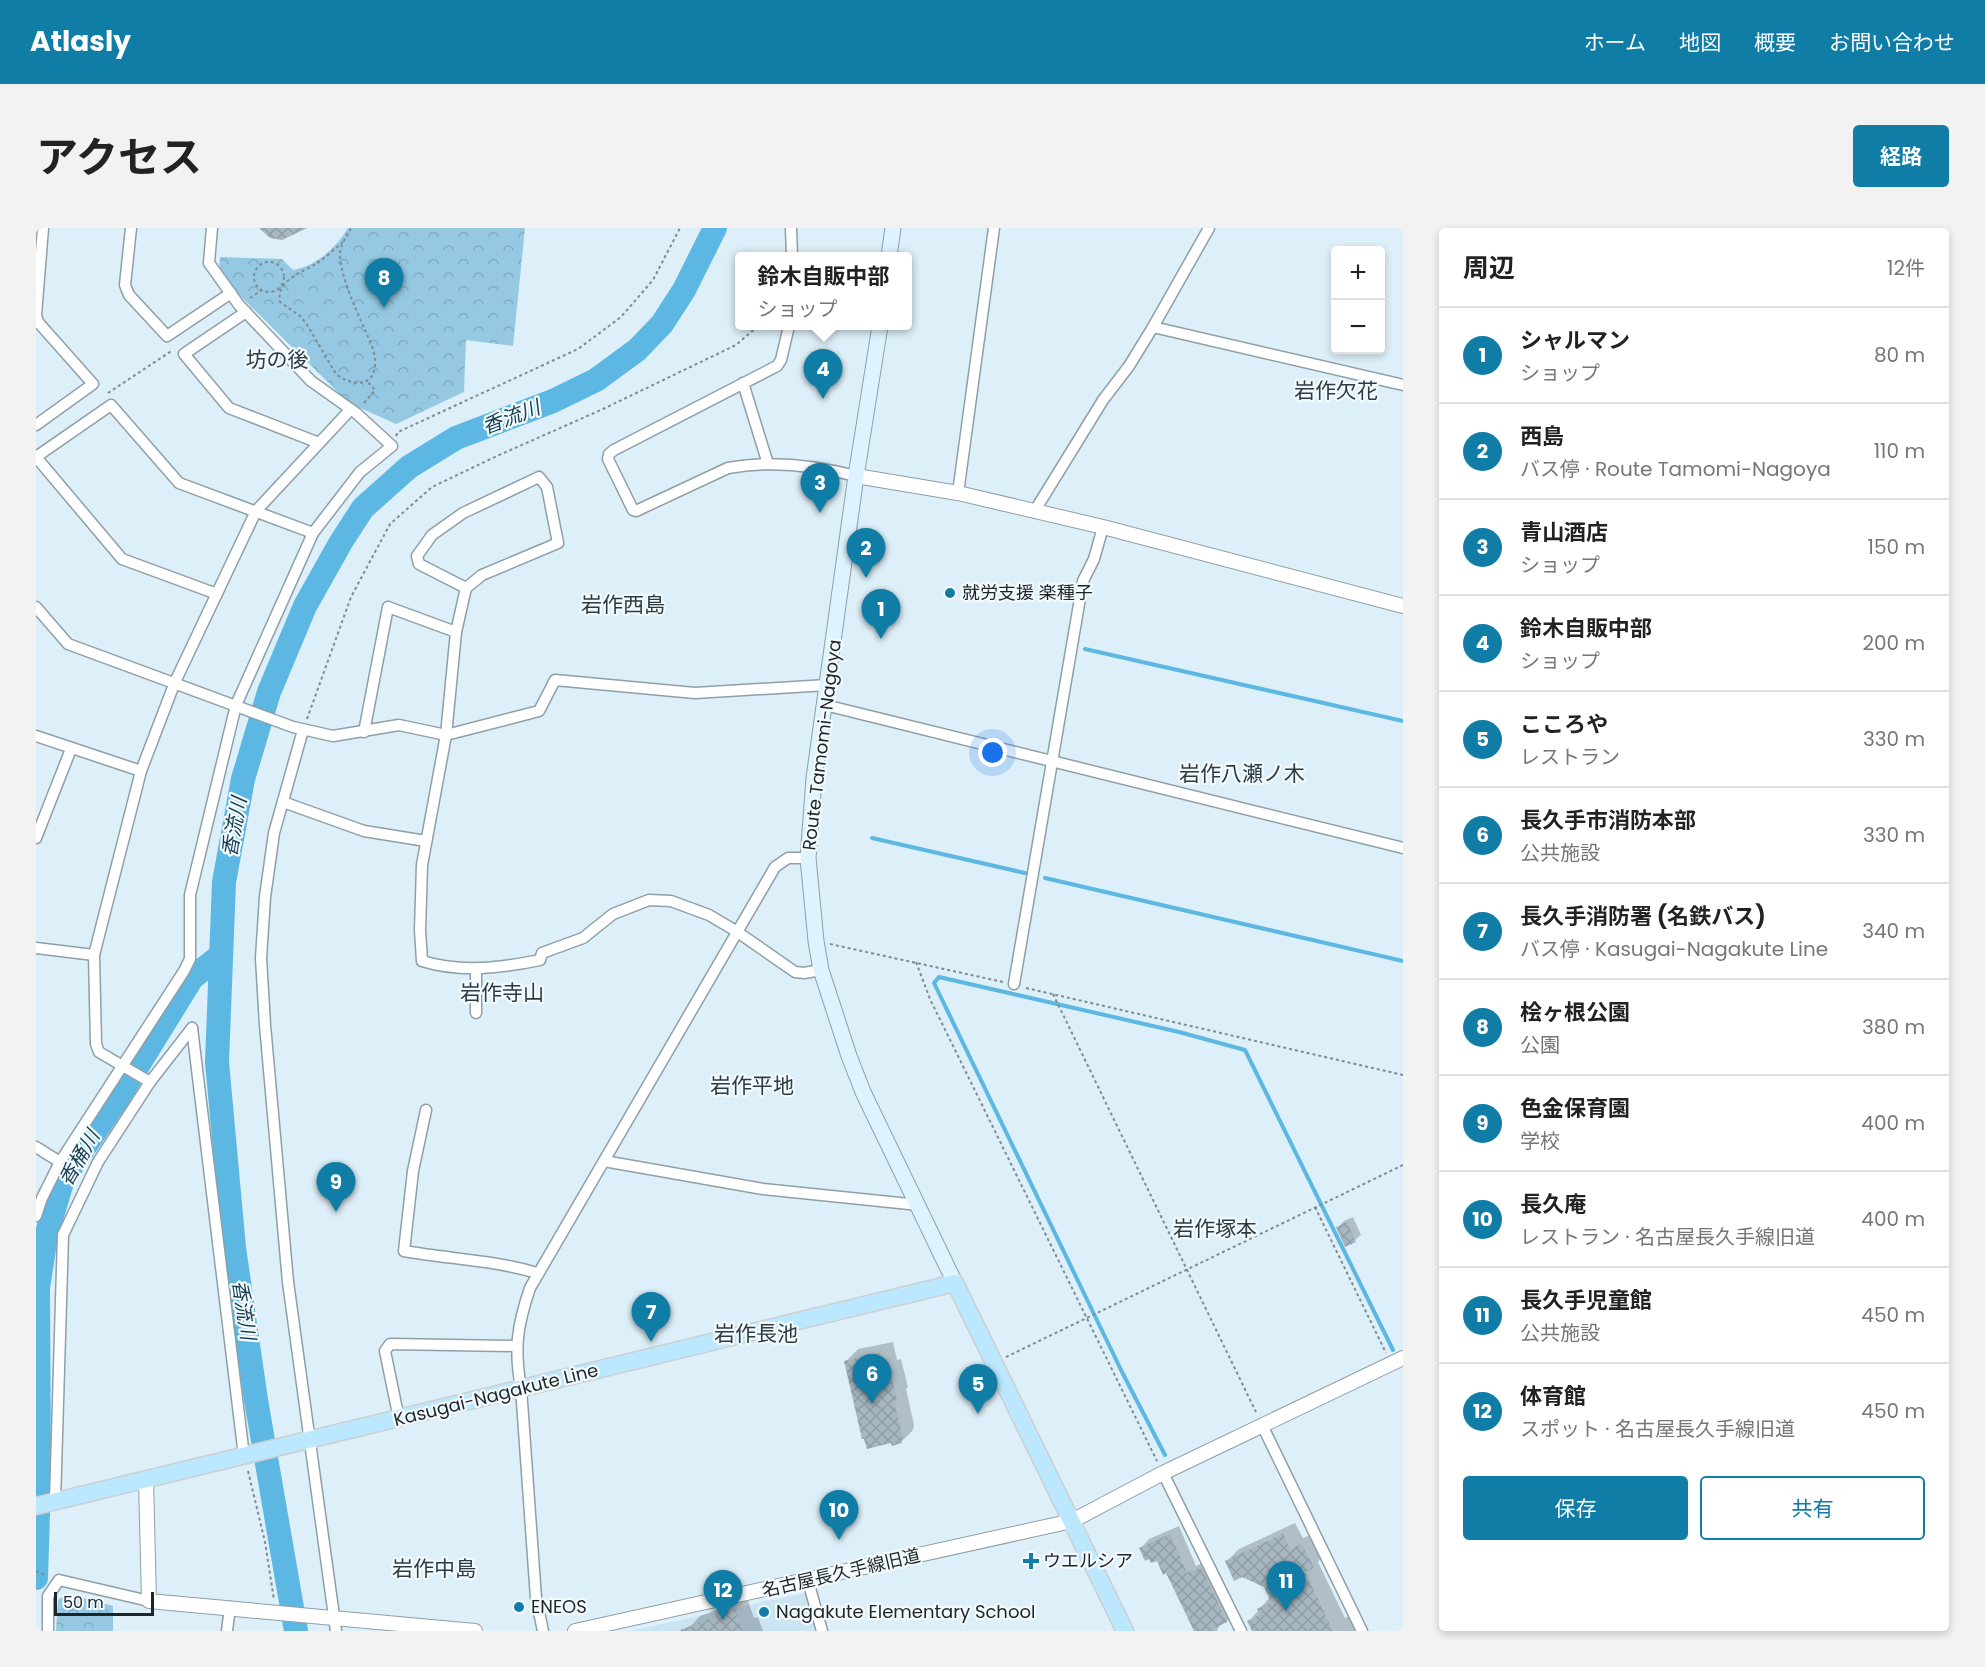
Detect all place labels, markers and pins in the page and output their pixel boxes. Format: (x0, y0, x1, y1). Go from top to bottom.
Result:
pin: 8 (364, 259, 404, 308)
pin: 4 (804, 350, 842, 399)
pin: 3 (800, 464, 840, 513)
pin: 2 (846, 528, 886, 578)
place label: 就労支援 楽種子 (962, 580, 1093, 605)
marker: 就労支援 楽種子 (943, 586, 957, 600)
pin: 1 (862, 590, 900, 639)
pin: 9 (316, 1162, 356, 1212)
pin: 7 (632, 1292, 670, 1342)
pin: 6 (852, 1354, 892, 1404)
pin: 5 (958, 1364, 998, 1414)
pin: 10 (820, 1490, 858, 1540)
place label: ウエルシア (1043, 1548, 1133, 1573)
marker: ウエルシア (1024, 1554, 1038, 1568)
pin: 11 (1266, 1562, 1306, 1611)
pin: 12 (704, 1570, 742, 1620)
place label: ENEOS (531, 1594, 587, 1619)
place label: Nagakute Elementary School (776, 1599, 1035, 1624)
marker: ENEOS (512, 1600, 526, 1614)
marker: Nagakute Elementary School (757, 1605, 771, 1619)

